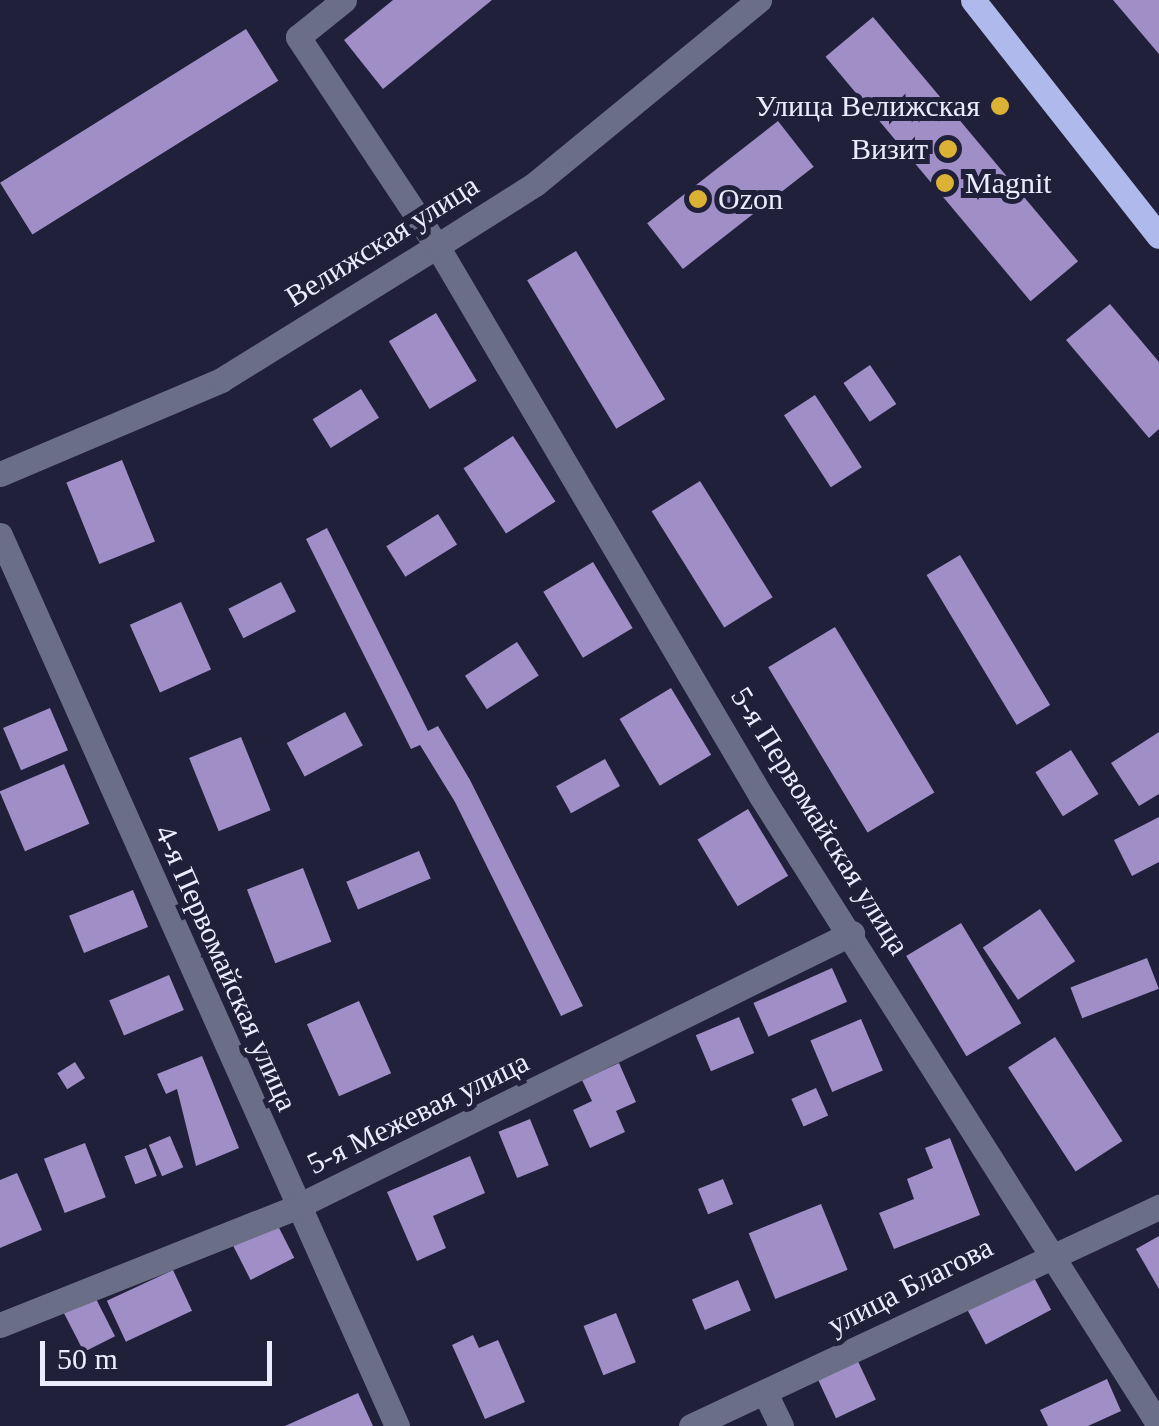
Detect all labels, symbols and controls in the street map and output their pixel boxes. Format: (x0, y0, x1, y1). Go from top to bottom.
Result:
place label: Улица Велижская (755, 88, 980, 124)
marker: Улица Велижская (989, 95, 1011, 117)
place label: Визит (851, 131, 928, 167)
marker: Визит (937, 138, 959, 160)
place label: Magnit (965, 165, 1052, 201)
street label: Велижская улица (279, 167, 485, 315)
marker: Magnit (934, 172, 956, 194)
place label: Ozon (718, 181, 783, 217)
marker: Ozon (687, 188, 709, 210)
street label: 5-я Первомайская улица (723, 680, 917, 962)
street label: 4-я Первомайская улица (147, 820, 305, 1116)
street label: 5-я Межевая улица (301, 1044, 535, 1182)
street label: улица Благова (821, 1229, 999, 1343)
scale bar (45, 1321, 278, 1383)
text: 50 m (57, 1342, 118, 1375)

